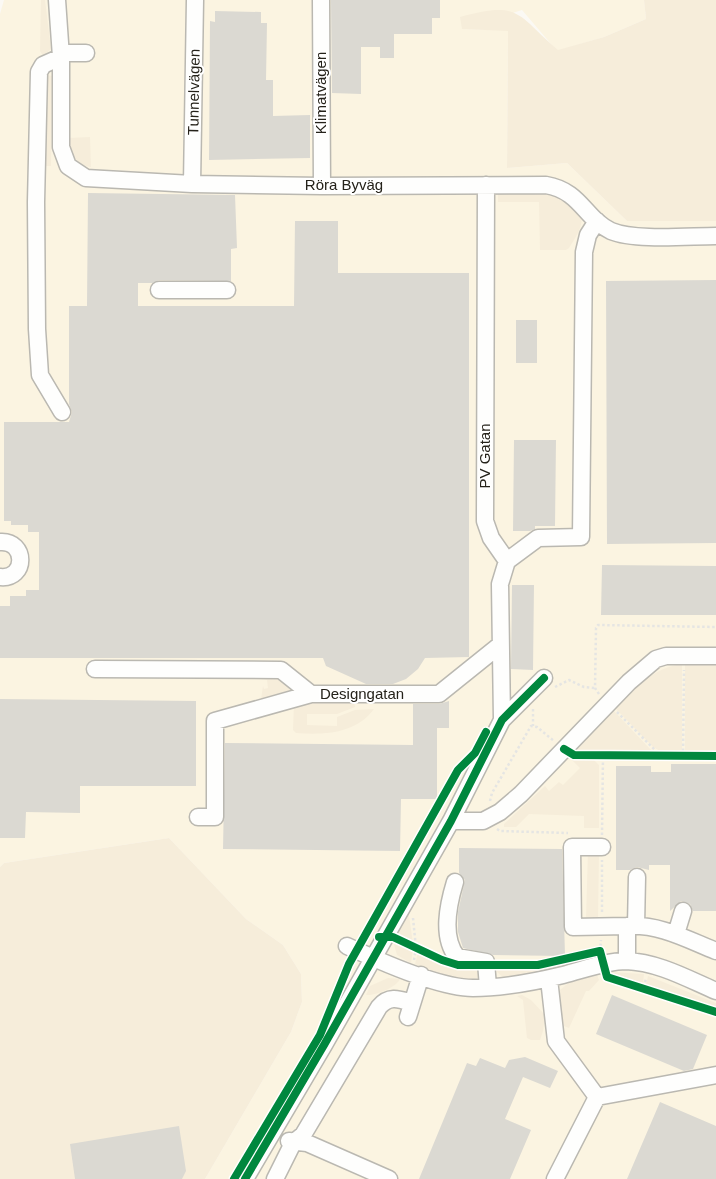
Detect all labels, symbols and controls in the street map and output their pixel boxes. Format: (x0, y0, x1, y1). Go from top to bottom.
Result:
street label: Tunnelvägen (184, 49, 203, 135)
street label: Klimatvägen (312, 52, 329, 134)
street label: Röra Byväg (305, 176, 383, 193)
street label: PV Gatan (476, 423, 493, 489)
street label: Designgatan (320, 685, 404, 702)

